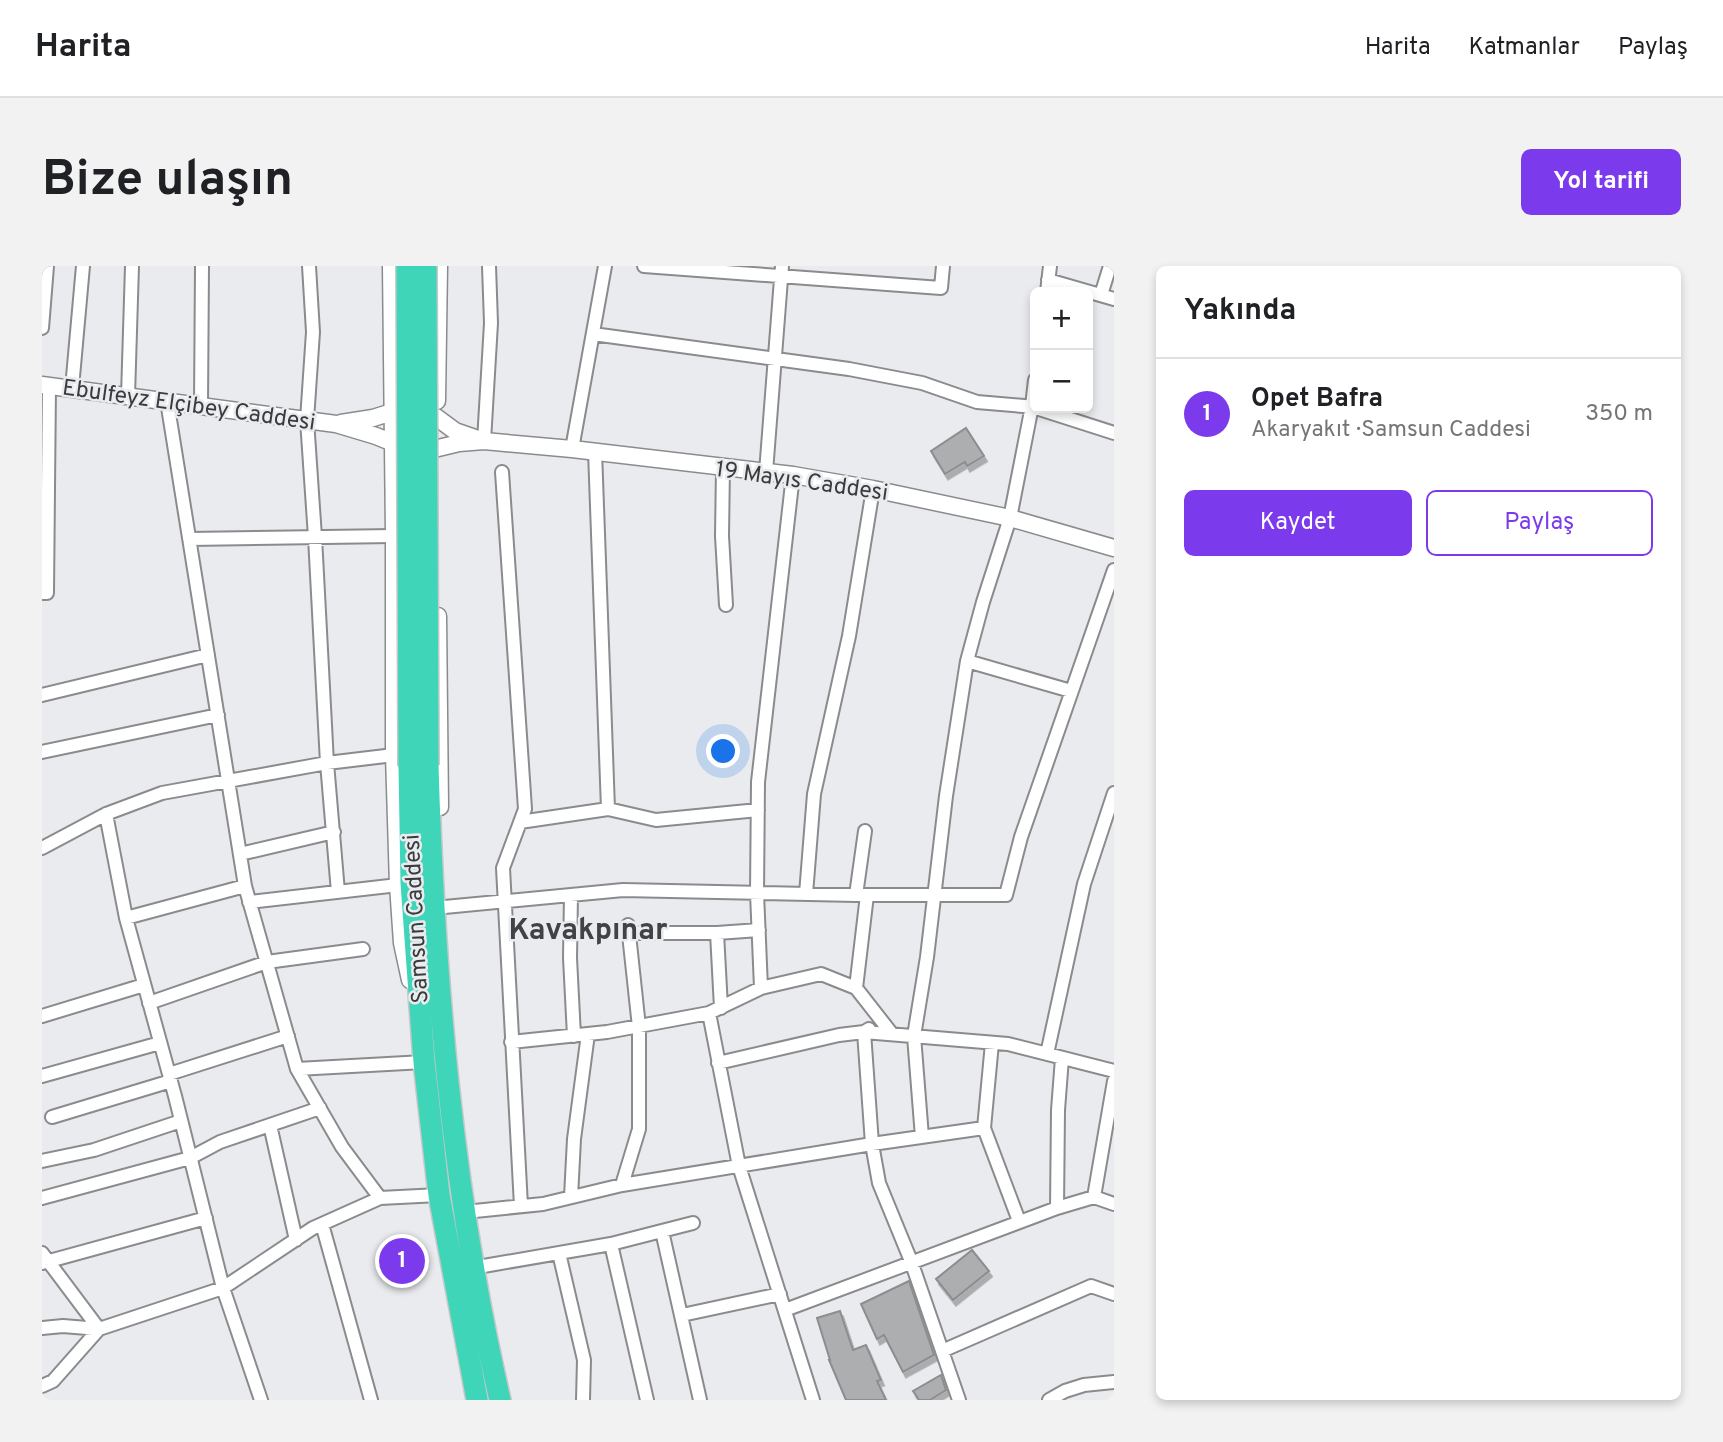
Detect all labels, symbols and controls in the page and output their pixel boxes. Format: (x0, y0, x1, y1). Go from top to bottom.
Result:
text: Harita (35, 27, 132, 69)
text: Harita (1365, 33, 1431, 63)
text: Katmanlar (1469, 33, 1580, 63)
text: Paylaş (1618, 33, 1688, 63)
button: Yol tarifi (1521, 149, 1681, 215)
text: Bize ulaşın (42, 151, 293, 213)
map controls (1030, 287, 1093, 413)
button: + (1030, 287, 1093, 350)
text: Yakında (1184, 293, 1296, 330)
button: − (1030, 350, 1093, 413)
street label: Ebulfeyz Elçibey Caddesi (60, 374, 317, 439)
text: Opet Bafra (1251, 383, 1383, 416)
text: 1 (1202, 400, 1212, 429)
text: 350 m (1585, 400, 1653, 429)
text: Akaryakıt · Samsun Caddesi (1251, 416, 1531, 445)
street label: 19 Mayıs Caddesi (714, 456, 890, 509)
button: Kaydet (1184, 490, 1412, 556)
button: Paylaş (1426, 490, 1653, 556)
your location (706, 734, 740, 768)
street label: Samsun Caddesi (399, 833, 436, 1004)
district label: Kavakpınar (508, 913, 668, 950)
pin: 1 (379, 1235, 425, 1287)

